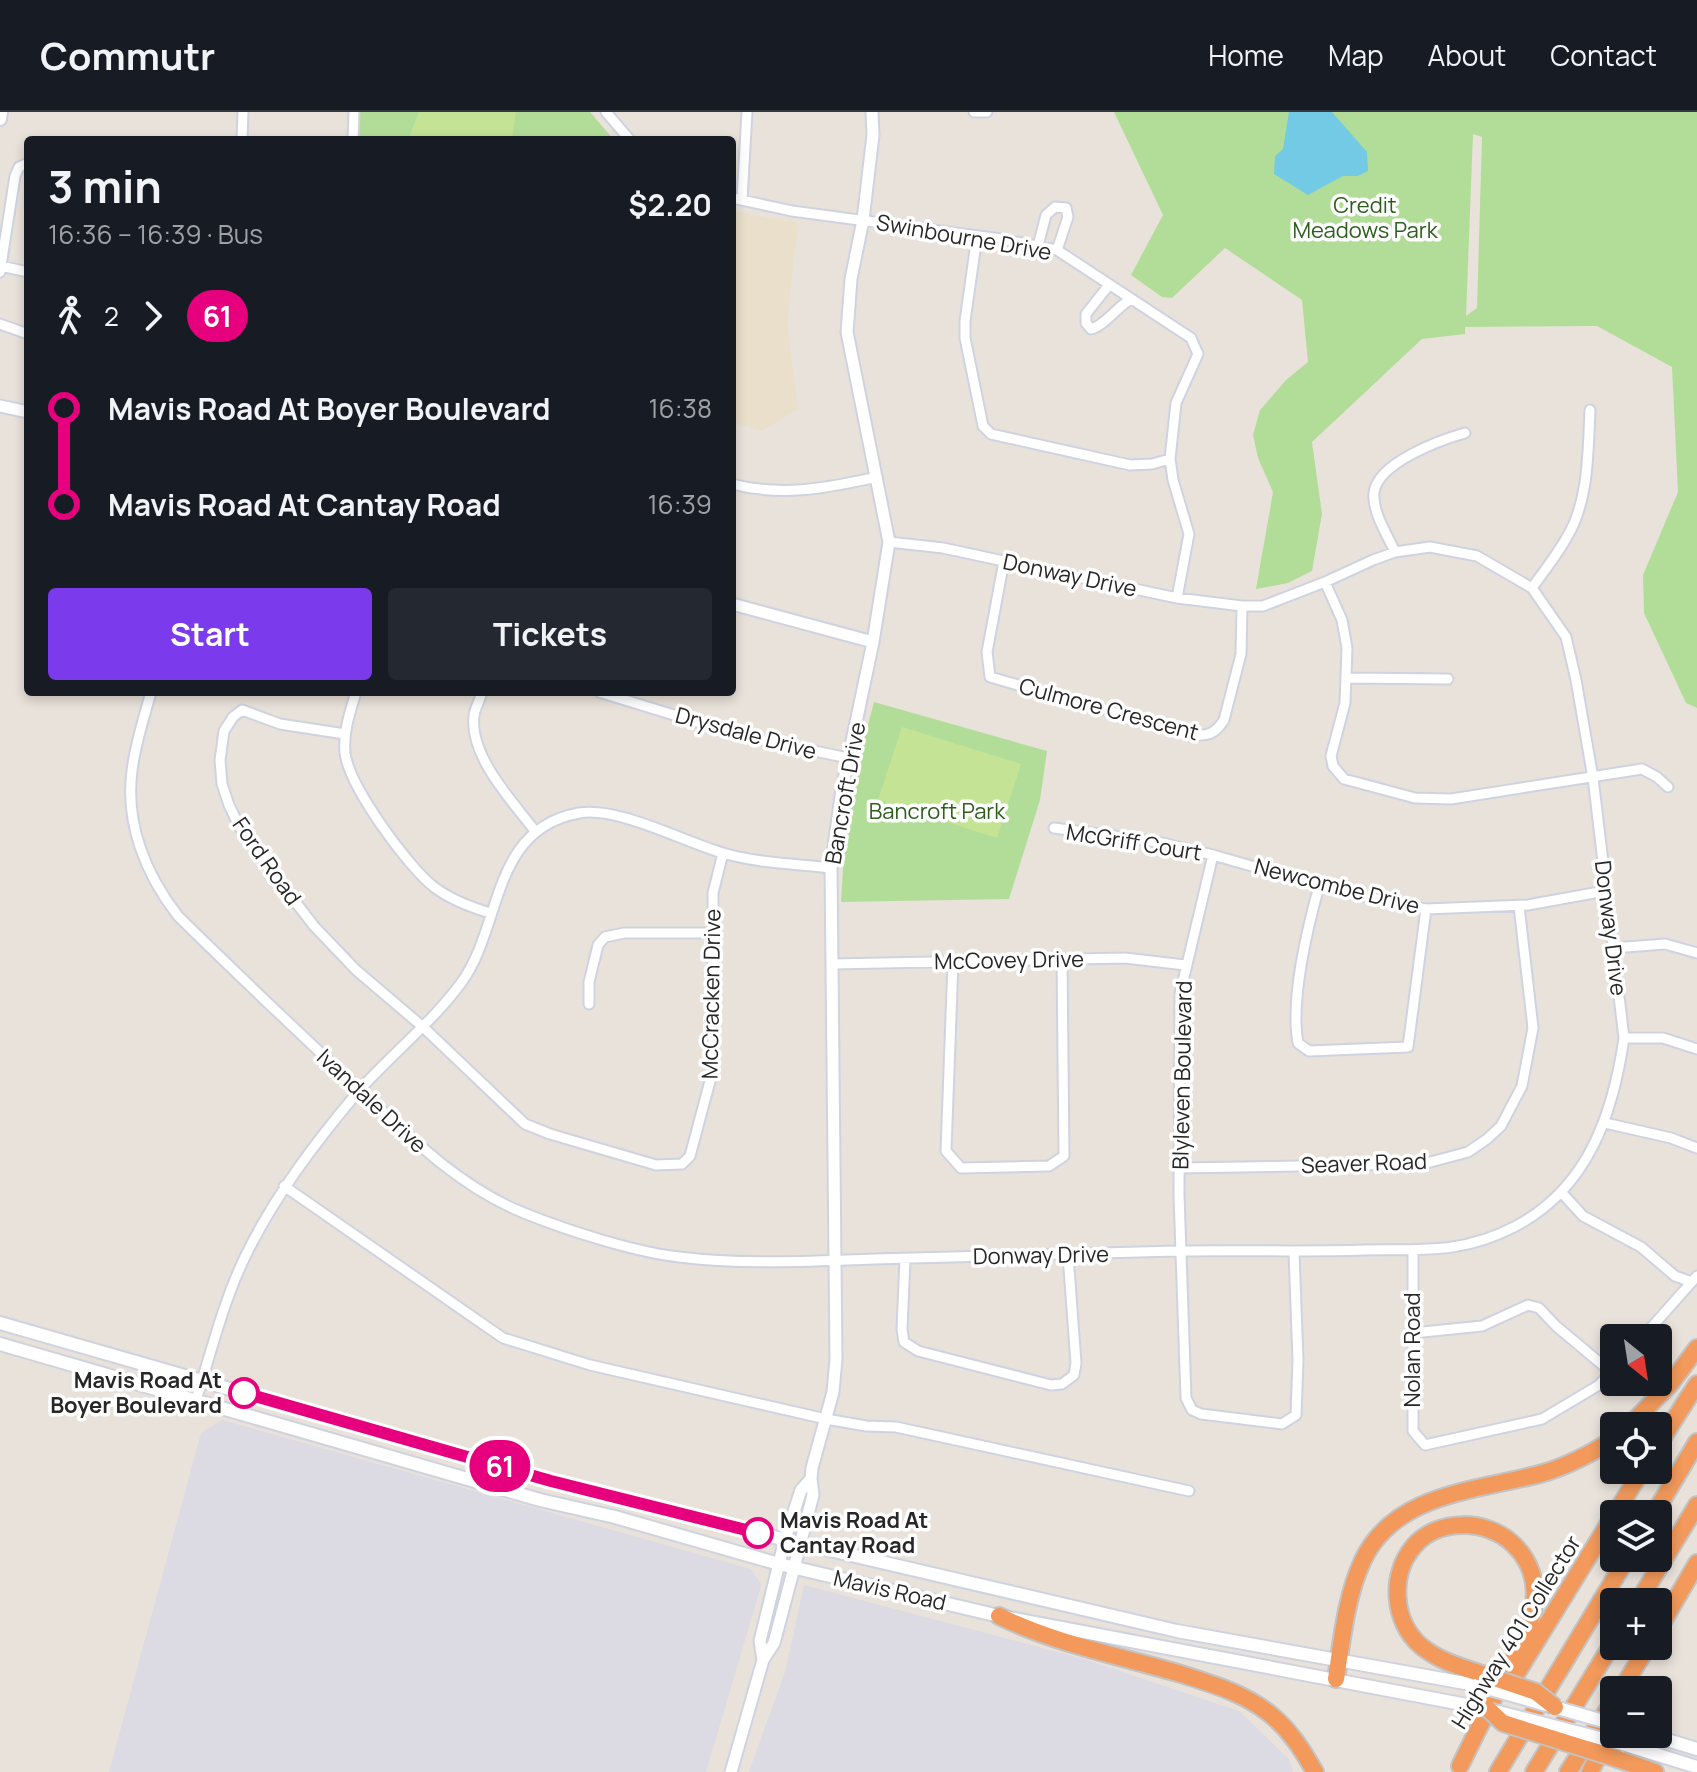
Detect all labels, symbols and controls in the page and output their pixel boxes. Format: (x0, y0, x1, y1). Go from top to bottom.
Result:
text: Commutr (40, 29, 215, 81)
text: Home (1208, 36, 1284, 74)
text: Map (1328, 36, 1384, 74)
text: About (1428, 36, 1506, 74)
text: Contact (1550, 36, 1657, 74)
text: 3 min (48, 156, 162, 216)
text: $2.20 (629, 184, 712, 225)
park label: Credit Meadows Park (1292, 190, 1439, 245)
street label: Swinbourne Drive (874, 207, 1054, 267)
text: 16:36 – 16:39 · Bus (48, 216, 263, 252)
icon: walk (48, 294, 92, 338)
icon: forward (131, 294, 175, 338)
text: 61 (203, 297, 232, 335)
text: 2 (104, 298, 119, 334)
text: Mavis Road At Boyer Boulevard (108, 388, 551, 429)
text: 16:38 (648, 390, 712, 426)
text: Mavis Road At Cantay Road (108, 484, 501, 525)
text: 16:39 (647, 486, 712, 522)
street label: Donway Drive (1000, 546, 1140, 604)
button: Start (48, 588, 372, 680)
button: Tickets (388, 588, 712, 680)
street label: Culmore Crescent (1016, 671, 1202, 747)
street label: Drysdale Drive (672, 700, 820, 766)
street label: Bancroft Drive (818, 719, 872, 867)
park label: Bancroft Park (869, 796, 1006, 826)
street label: Ford Road (226, 811, 308, 911)
street label: McGriff Court (1064, 816, 1204, 868)
street label: Newcombe Drive (1251, 851, 1423, 921)
street label: Donway Drive (1588, 859, 1634, 997)
street label: McCracken Drive (695, 908, 727, 1079)
street label: McCovey Drive (934, 944, 1084, 976)
street label: Blyleven Boulevard (1165, 980, 1199, 1170)
street label: Ivandale Drive (311, 1042, 434, 1160)
street label: Seaver Road (1300, 1146, 1428, 1180)
street label: Donway Drive (973, 1239, 1109, 1271)
street label: Nolan Road (1397, 1292, 1427, 1408)
north arrow (1600, 1324, 1672, 1396)
map controls (1600, 1324, 1672, 1748)
place label: Mavis Road At Boyer Boulevard (50, 1365, 222, 1420)
marker: Mavis Road At Boyer Boulevard (229, 1378, 259, 1408)
button: locate (1600, 1412, 1672, 1484)
line badge: 61 (464, 1440, 536, 1492)
text: 61 (485, 1447, 515, 1485)
button: layers (1600, 1500, 1672, 1572)
place label: Mavis Road At Cantay Road (780, 1505, 928, 1560)
marker: Mavis Road At Cantay Road (743, 1518, 773, 1548)
street label: Highway 401 Collector (1444, 1530, 1588, 1734)
street label: Mavis Road (831, 1562, 949, 1618)
button: + (1600, 1588, 1672, 1660)
button: − (1600, 1676, 1672, 1748)

